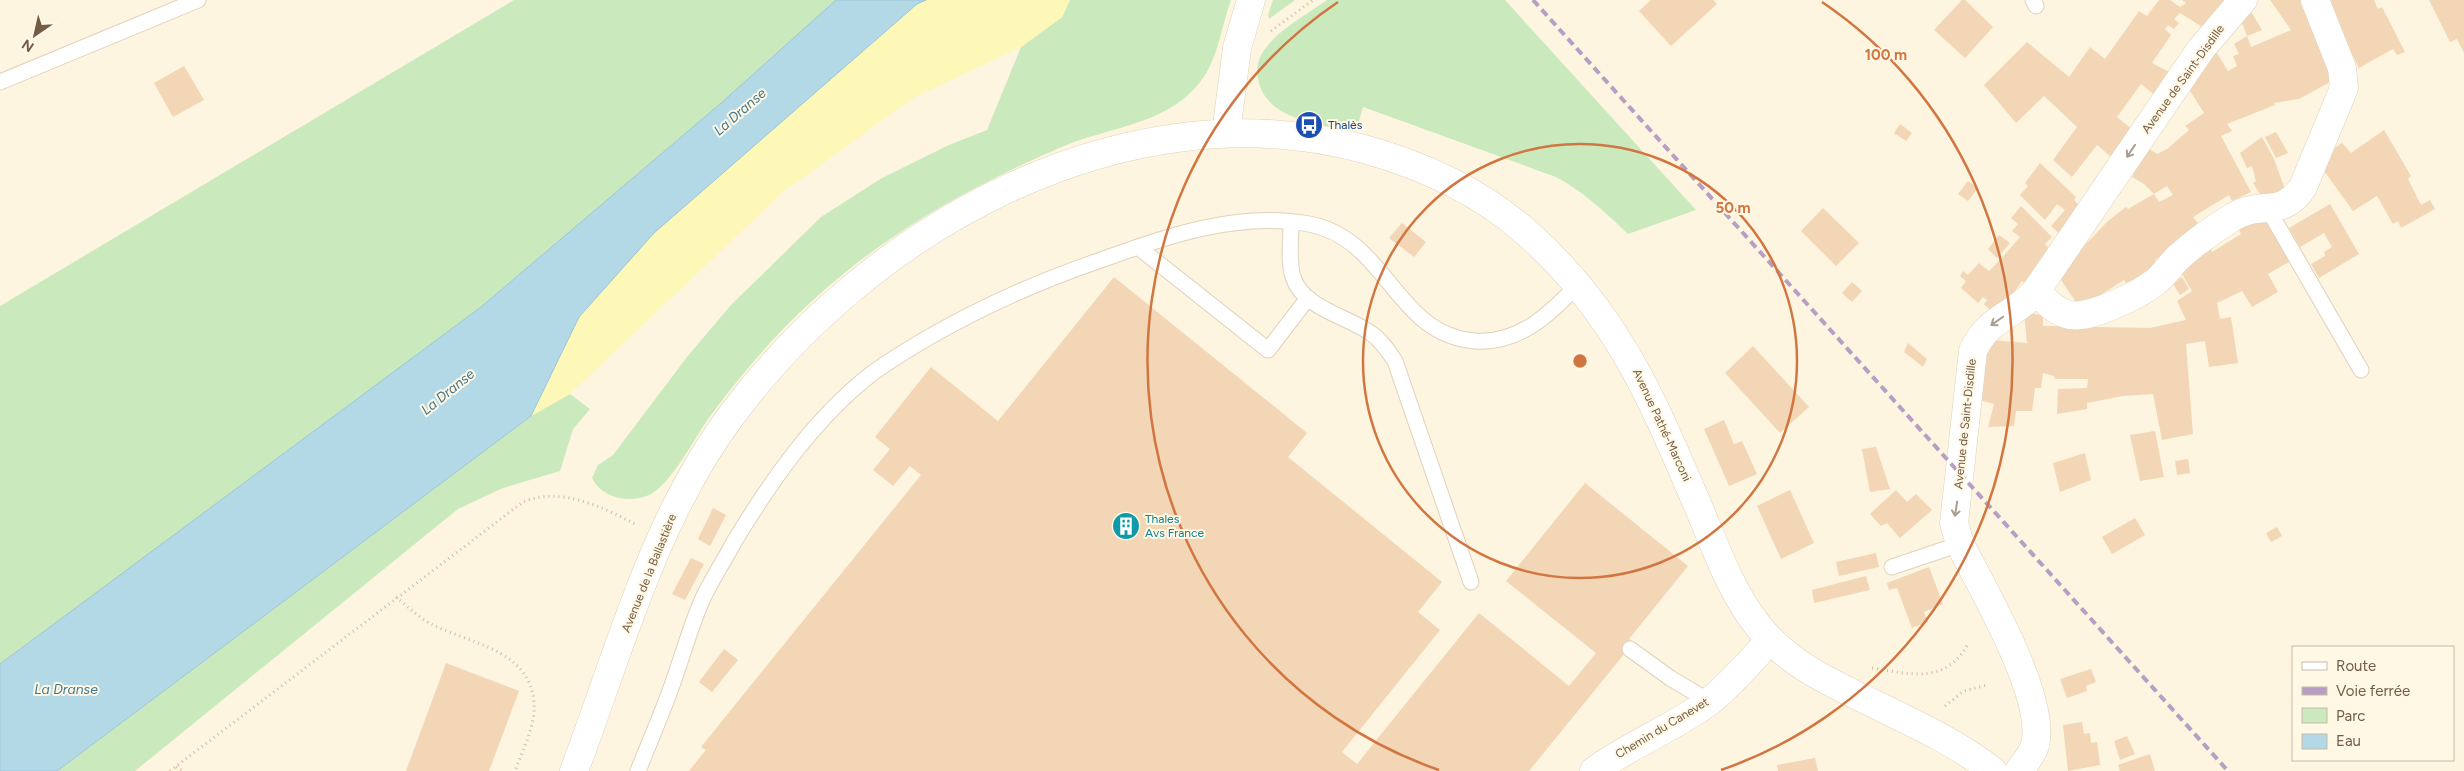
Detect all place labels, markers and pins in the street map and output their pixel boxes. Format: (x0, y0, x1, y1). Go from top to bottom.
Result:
bus stop icon: Thalès (1294, 110, 1324, 140)
place label: Thalès (1328, 118, 1363, 132)
centre of rings (1571, 352, 1589, 370)
building icon: Thales Avs France (1111, 511, 1141, 541)
place label: Thales Avs France (1145, 512, 1205, 540)

